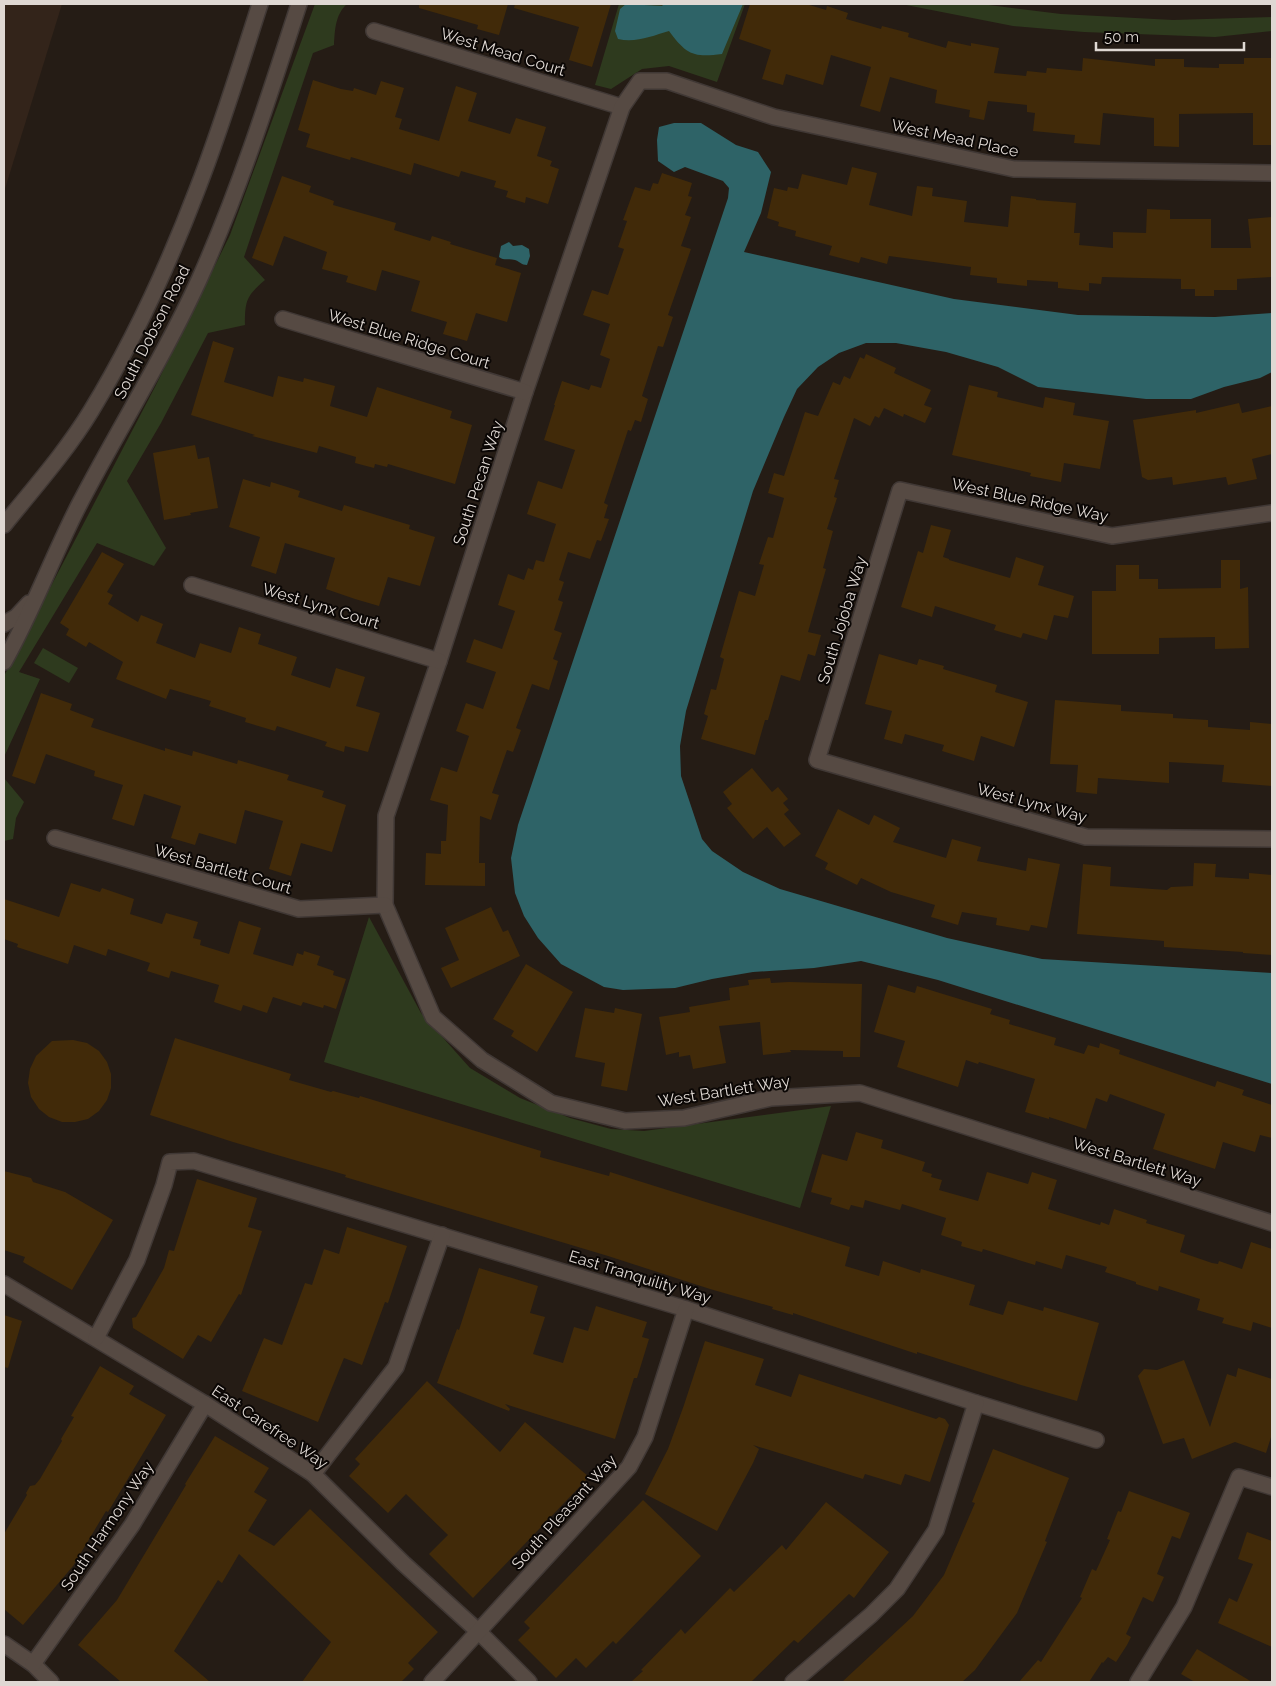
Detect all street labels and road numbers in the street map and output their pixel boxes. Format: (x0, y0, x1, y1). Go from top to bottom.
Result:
street label: West Mead Court (438, 24, 568, 80)
street label: West Mead Place (890, 115, 1020, 161)
street label: South Dobson Road (110, 262, 194, 402)
street label: West Blue Ridge Court (326, 305, 493, 373)
street label: South Pecan Way (449, 418, 507, 548)
street label: West Blue Ridge Way (950, 474, 1110, 526)
street label: South Jojoba Way (814, 554, 871, 686)
street label: West Lynx Court (260, 579, 382, 633)
street label: West Lynx Way (975, 779, 1089, 827)
street label: West Bartlett Court (152, 840, 294, 898)
street label: West Bartlett Way (657, 1071, 792, 1111)
street label: West Bartlett Way (1070, 1133, 1204, 1191)
street label: East Tranquility Way (566, 1246, 714, 1308)
street label: East Carefree Way (208, 1381, 332, 1473)
street label: South Pleasant Way (508, 1451, 621, 1573)
street label: South Harmony Way (57, 1458, 157, 1594)

